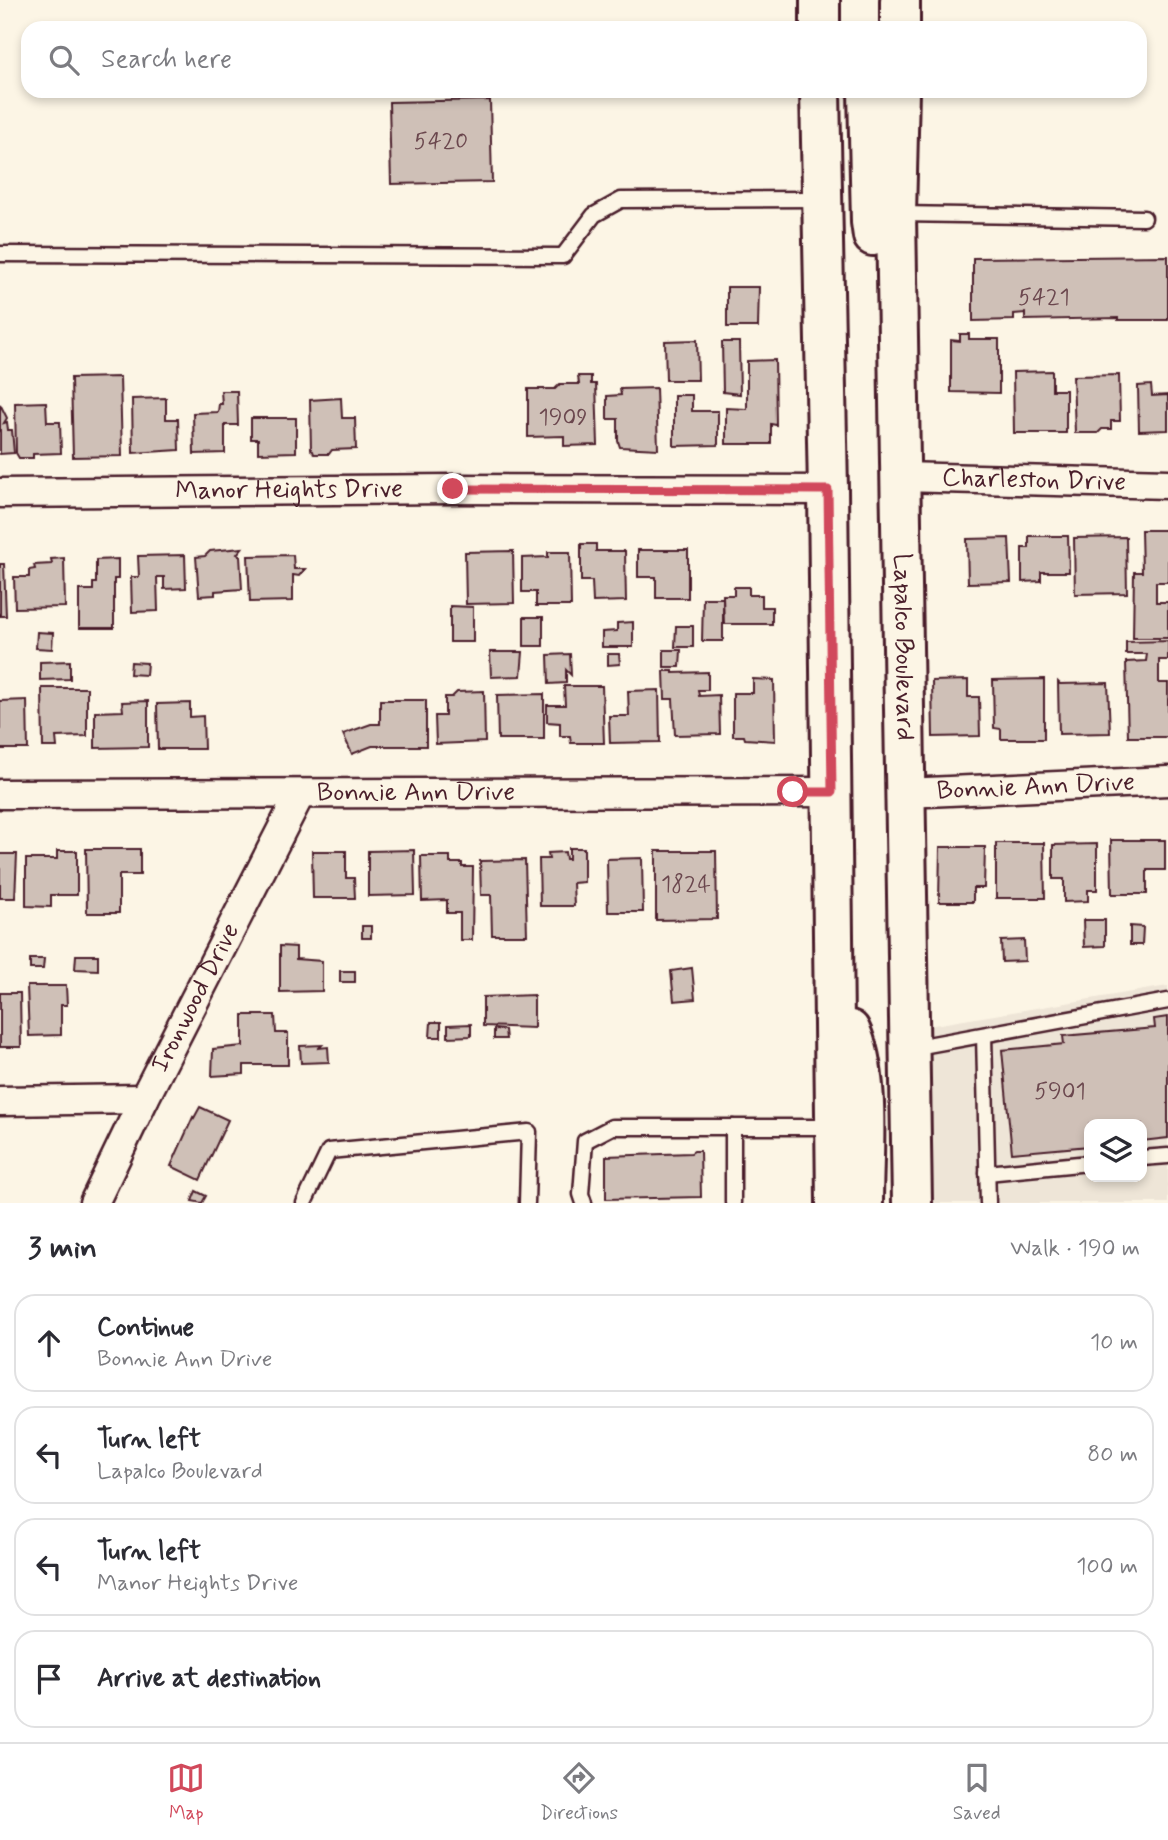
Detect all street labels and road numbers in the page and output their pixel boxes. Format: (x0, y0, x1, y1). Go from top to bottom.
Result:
street label: Charleston Drive (941, 461, 1127, 500)
street label: Manor Heights Drive (175, 472, 403, 508)
street label: Lapalco Boulevard (884, 553, 922, 741)
street label: Bonnie Ann Drive (936, 766, 1136, 809)
street label: Bonnie Ann Drive (317, 776, 515, 810)
street label: Ironwood Drive (143, 917, 248, 1078)

